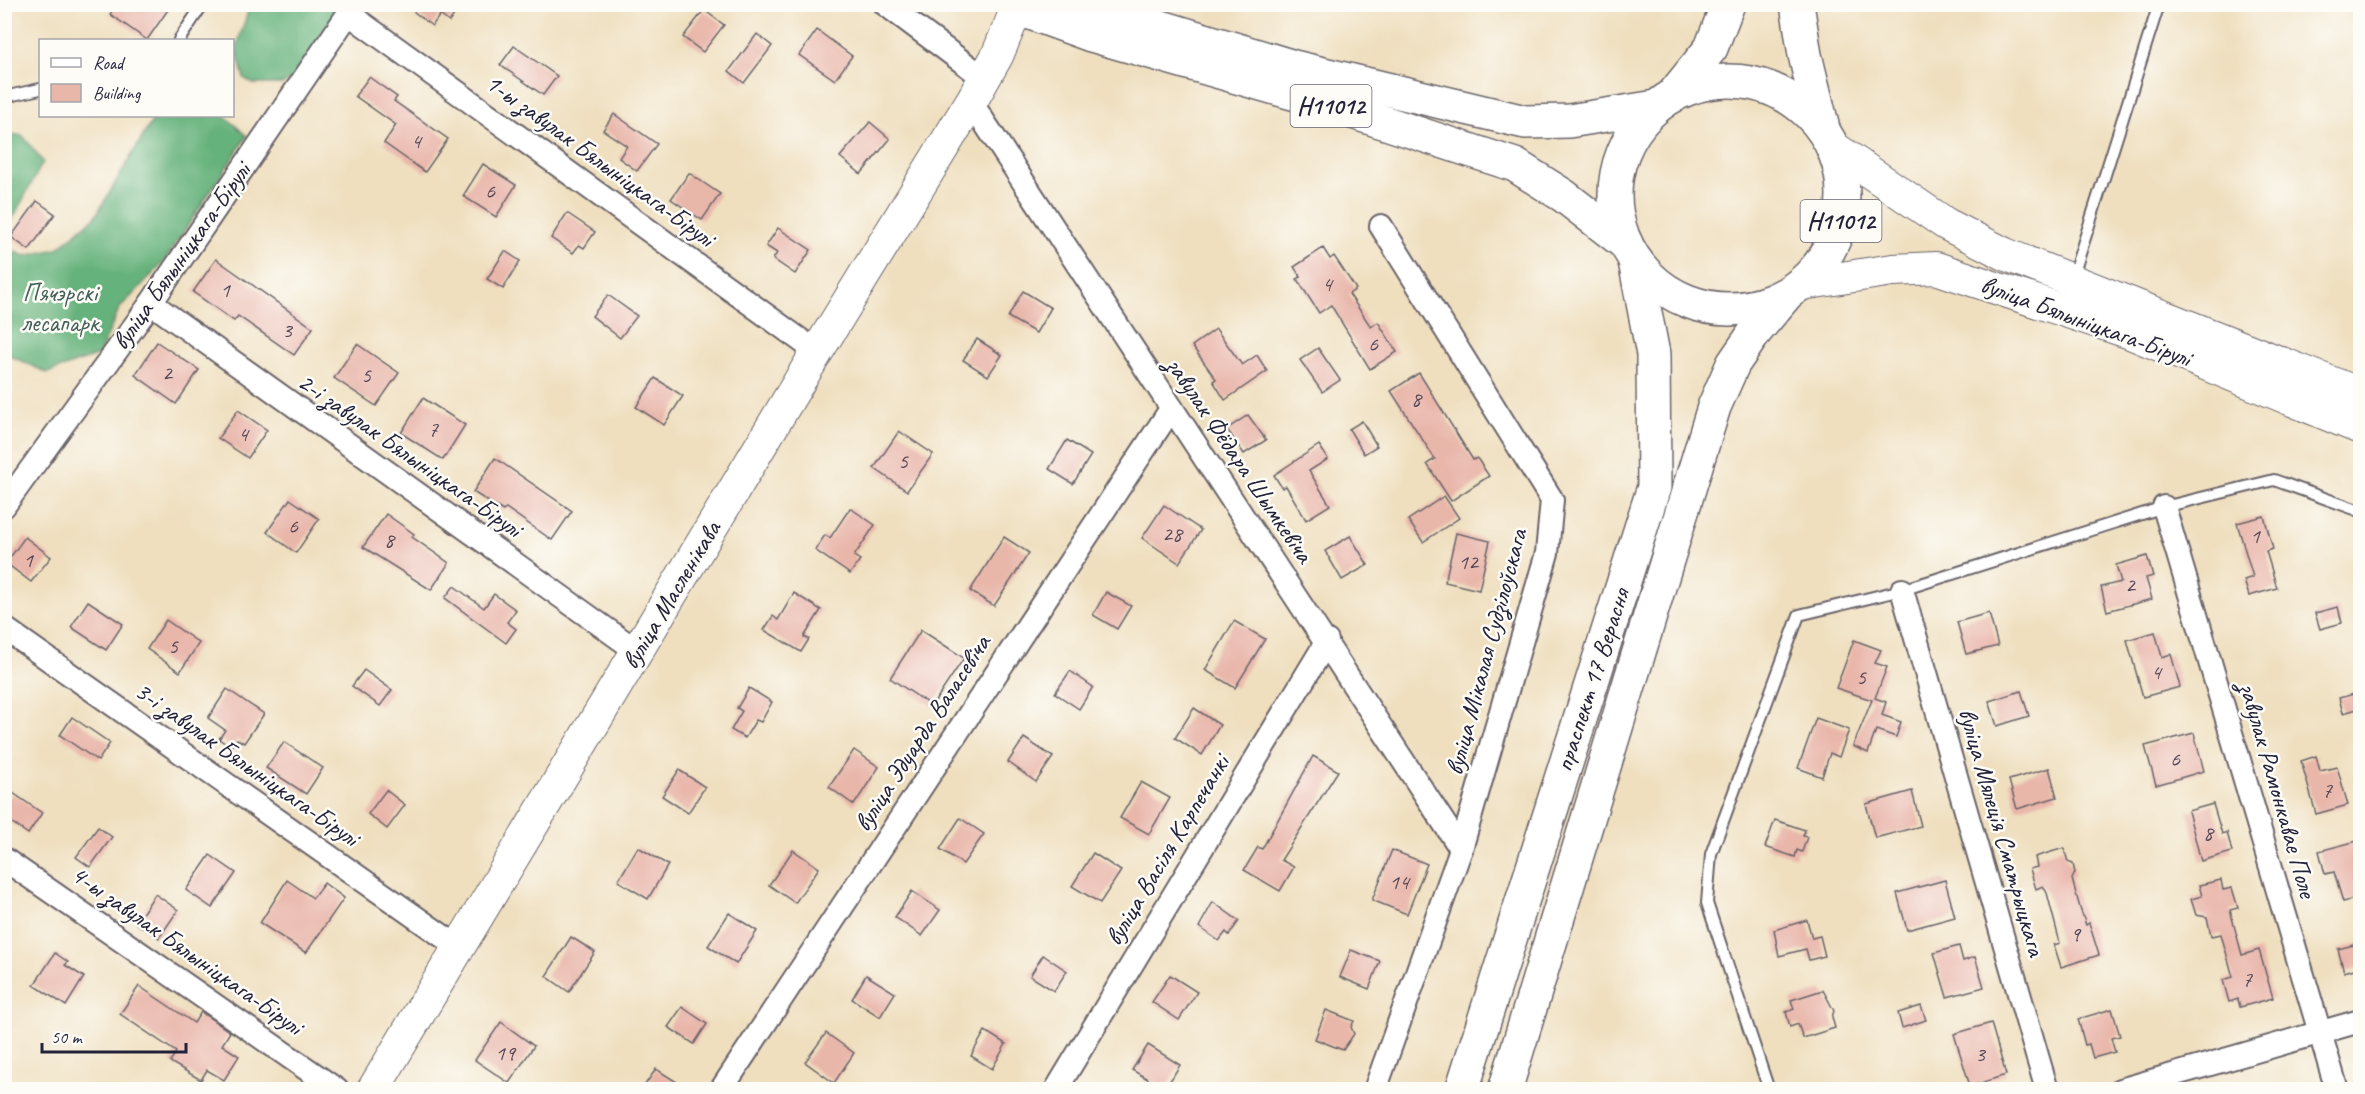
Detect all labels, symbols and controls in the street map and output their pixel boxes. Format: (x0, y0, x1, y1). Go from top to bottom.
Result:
legend (39, 39, 234, 117)
text: Road (93, 52, 126, 74)
street label: 1-ы завулак Бялыніцкага-Бірулі (478, 66, 724, 257)
text: Building (93, 82, 142, 104)
road number: Н11012 (1290, 85, 1372, 127)
house number: 4 (411, 127, 423, 155)
street label: вуліца Бялыніцкага-Бірулі (104, 153, 260, 356)
house number: 6 (485, 177, 496, 205)
road number: Н11012 (1800, 200, 1882, 242)
street label: вуліца Бялыніцкага-Бірулі (1976, 268, 2199, 375)
house number: 4 (1322, 270, 1334, 298)
park label: Пячэрскі лесапарк (22, 276, 101, 339)
house number: 1 (220, 276, 231, 304)
house number: 3 (282, 316, 294, 344)
house number: 6 (1368, 330, 1379, 358)
street label: завулак Фёдара Шымкевіча (1156, 348, 1322, 571)
house number: 2 (162, 359, 174, 387)
house number: 5 (361, 361, 372, 389)
street label: 2-і завулак Бялыніцкага-Бірулі (291, 365, 531, 548)
house number: 8 (1411, 385, 1423, 413)
house number: 7 (428, 415, 439, 443)
house number: 4 (238, 420, 250, 448)
house number: 5 (898, 447, 909, 475)
house number: 6 (288, 512, 299, 540)
street label: вуліца Масленікава (614, 514, 729, 675)
house number: 28 (1162, 520, 1184, 548)
house number: 1 (2250, 522, 2261, 550)
street label: вуліца Мікалая Судзілоўскага (1437, 524, 1536, 779)
house number: 8 (384, 526, 396, 554)
house number: 1 (23, 546, 34, 574)
house number: 12 (1458, 548, 1480, 576)
house number: 2 (2125, 571, 2137, 599)
street label: праспект 17 Верасня (1547, 582, 1638, 776)
street label: вуліца Эдуарда Валасевіча (846, 627, 999, 838)
house number: 5 (168, 632, 179, 660)
house number: 4 (2151, 658, 2163, 686)
house number: 5 (1856, 663, 1867, 691)
street label: 3-і завулак Бялыніцкага-Бірулі (128, 674, 368, 857)
street label: завулак Рамонкавае Поле (2230, 676, 2325, 904)
street label: вуліца Мялеція Сматрыцкага (1951, 704, 2054, 961)
house number: 6 (2170, 745, 2181, 773)
street label: вуліца Васіля Карпечанкі (1097, 746, 1239, 951)
house number: 7 (2322, 776, 2333, 804)
house number: 8 (2203, 819, 2215, 847)
street label: 4-ы завулак Бялыніцкага-Бірулі (64, 858, 312, 1045)
house number: 14 (1389, 868, 1411, 896)
house number: 9 (2070, 920, 2082, 948)
house number: 7 (2242, 965, 2253, 993)
scale bar (42, 1016, 186, 1054)
text: 50 m (51, 1026, 84, 1048)
house number: 19 (495, 1039, 517, 1067)
house number: 3 (1975, 1040, 1987, 1068)

